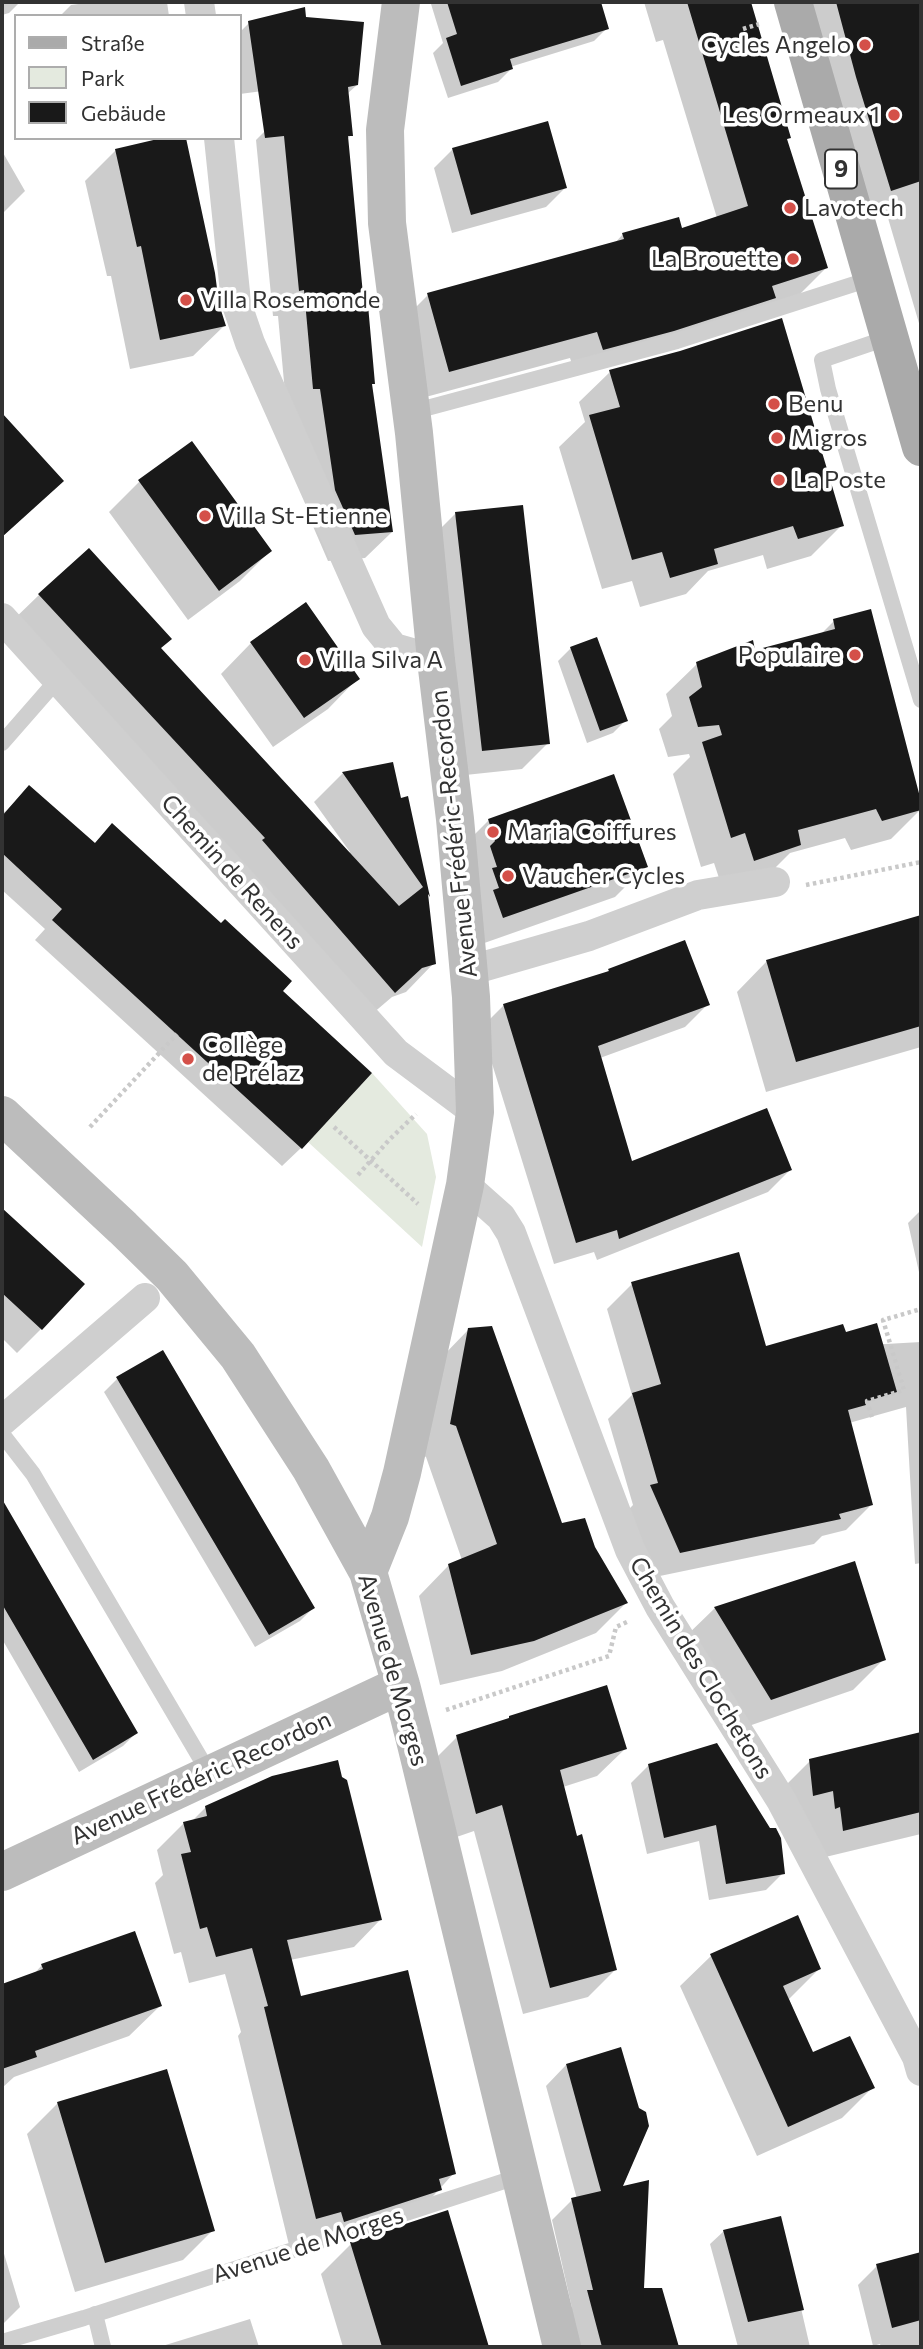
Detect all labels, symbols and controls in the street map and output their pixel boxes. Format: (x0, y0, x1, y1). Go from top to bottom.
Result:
legend (14, 14, 242, 140)
text: Straße (81, 30, 145, 55)
place label: Cycles Angelo (701, 31, 851, 59)
marker: Cycles Angelo (857, 37, 873, 53)
text: Park (81, 65, 125, 90)
text: Gebäude (81, 100, 166, 125)
place label: Les Ormeaux 1 (722, 101, 880, 129)
marker: Les Ormeaux 1 (886, 107, 902, 123)
road number: 9 (825, 150, 857, 188)
place label: Lavotech (804, 194, 904, 222)
marker: Lavotech (782, 200, 798, 216)
place label: La Brouette (651, 245, 779, 273)
marker: La Brouette (785, 251, 801, 267)
place label: Villa Rosemonde (200, 286, 381, 314)
marker: Villa Rosemonde (178, 292, 194, 308)
place label: Benu (788, 390, 843, 418)
marker: Benu (766, 396, 782, 412)
place label: Migros (791, 424, 867, 452)
marker: Migros (769, 430, 785, 446)
place label: La Poste (793, 466, 886, 494)
marker: La Poste (771, 472, 787, 488)
place label: Villa St-Etienne (219, 502, 388, 530)
marker: Villa St-Etienne (197, 508, 213, 524)
place label: Populaire (738, 641, 841, 669)
place label: Villa Silva A (319, 646, 443, 674)
marker: Populaire (847, 647, 863, 663)
marker: Villa Silva A (297, 652, 313, 668)
street label: Avenue Frédéric-Recordon (425, 689, 483, 979)
street label: Chemin de Renens (155, 789, 309, 955)
place label: Maria Coiffures (507, 818, 677, 846)
marker: Maria Coiffures (485, 824, 501, 840)
place label: Vaucher Cycles (522, 862, 685, 890)
marker: Vaucher Cycles (500, 868, 516, 884)
place label: Collège de Prélaz (202, 1031, 301, 1087)
marker: Collège de Prélaz (180, 1051, 196, 1067)
street label: Chemin des Clochetons (623, 1552, 779, 1784)
street label: Avenue de Morges (352, 1570, 434, 1770)
street label: Avenue Frédéric Recordon (66, 1705, 336, 1851)
street label: Avenue de Morges (209, 2201, 407, 2289)

